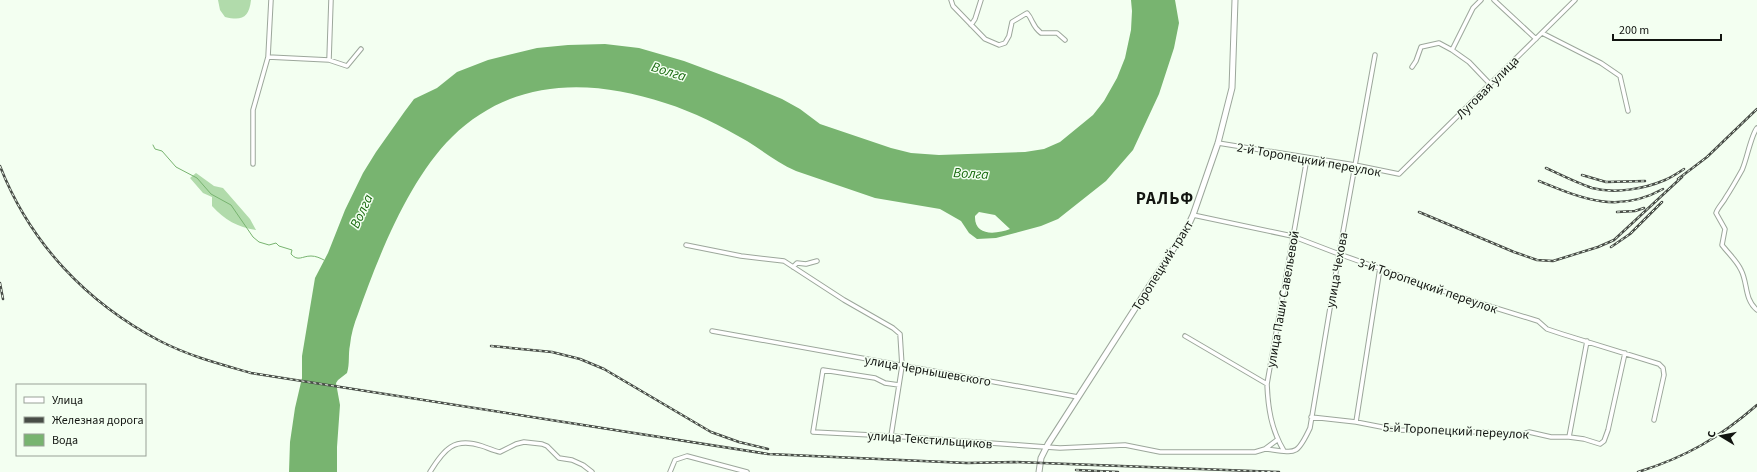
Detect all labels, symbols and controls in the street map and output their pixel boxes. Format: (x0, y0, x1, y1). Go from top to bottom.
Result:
scale bar (1613, 16, 1721, 42)
text: 200 m (1619, 22, 1649, 39)
street label: Луговая улица (1452, 52, 1523, 123)
water label: Волга (649, 57, 689, 87)
street label: 2-й Торопецкий переулок (1235, 138, 1383, 182)
water label: Волга (953, 163, 990, 185)
district label: РАЛЬФ (1136, 187, 1194, 211)
water label: Волга (345, 191, 379, 232)
street label: Торопецкий тракт (1128, 217, 1198, 314)
street label: улица Паши Савельевой (1262, 229, 1304, 369)
street label: улица Чехова (1321, 231, 1352, 309)
street label: 3-й Торопецкий переулок (1356, 254, 1500, 318)
street label: улица Чернышевского (863, 351, 992, 391)
legend (16, 384, 146, 456)
text: Улица (52, 392, 83, 409)
text: Железная дорога (52, 412, 144, 429)
north arrow (1701, 416, 1741, 456)
street label: 5-й Торопецкий переулок (1382, 418, 1530, 444)
street label: улица Текстильщиков (867, 427, 993, 453)
text: С (1704, 429, 1720, 439)
text: Вода (52, 432, 78, 449)

